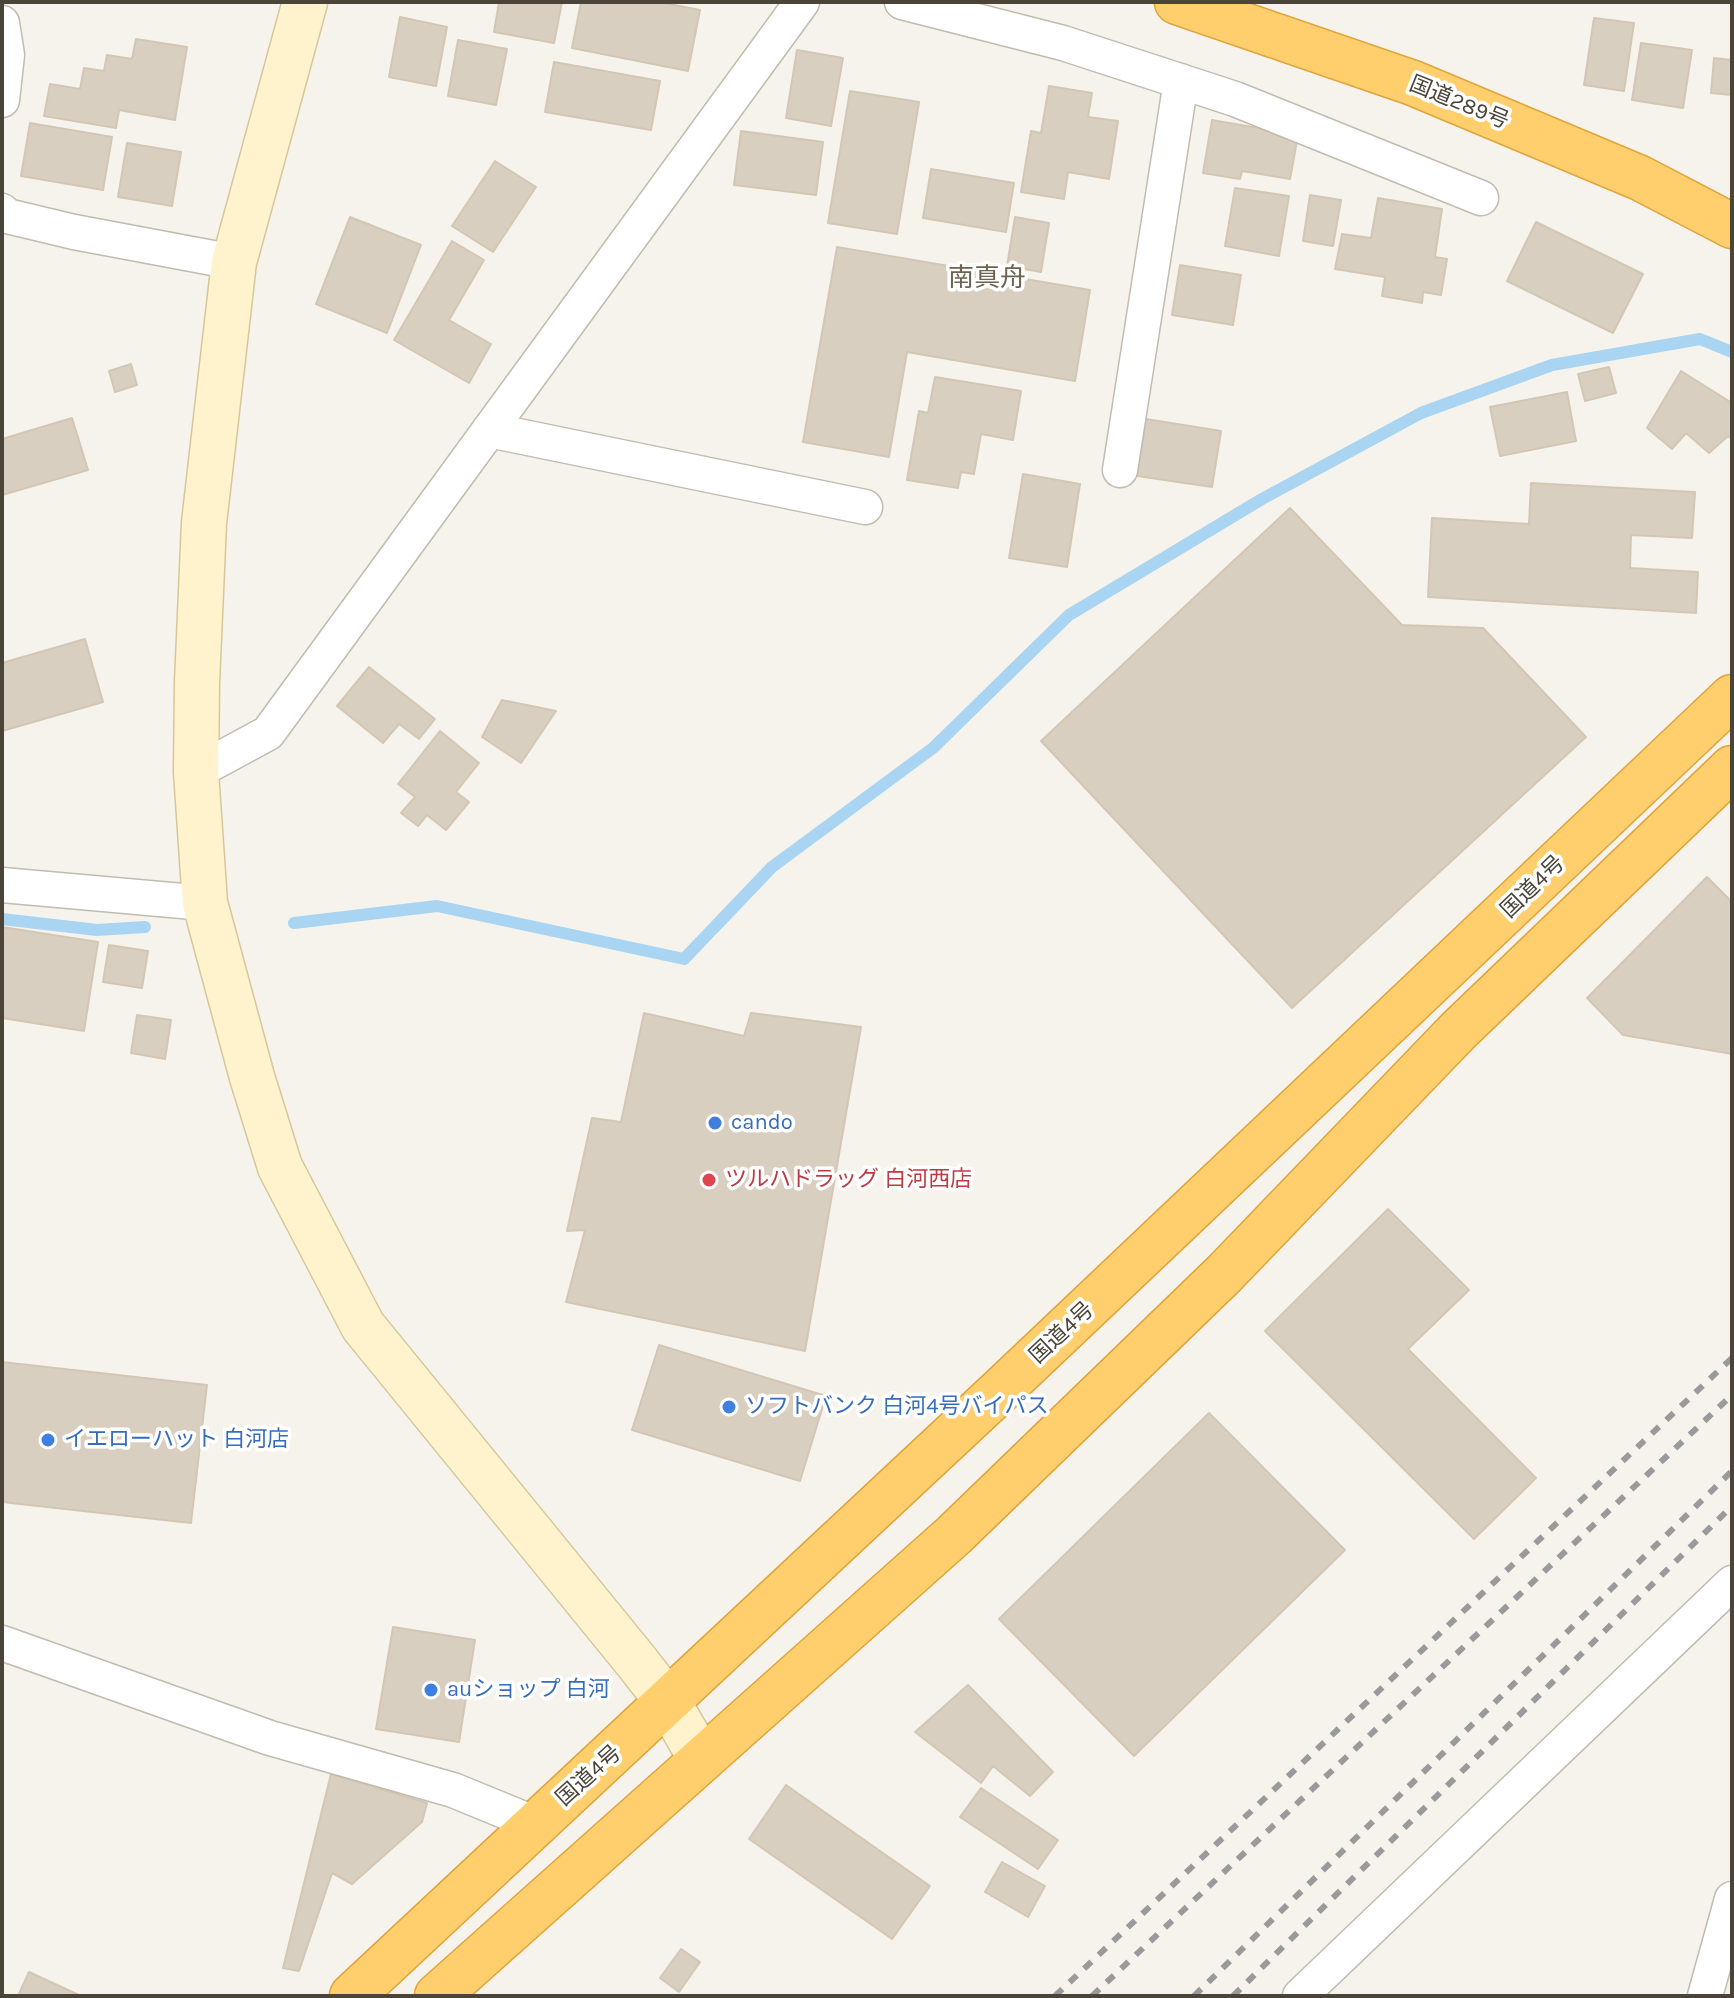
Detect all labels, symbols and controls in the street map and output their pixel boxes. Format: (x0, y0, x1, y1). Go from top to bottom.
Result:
street label: 国道289号 (1405, 71, 1513, 135)
district label: 南真舟 (948, 263, 1026, 295)
street label: 国道4号 (1496, 850, 1570, 924)
place label: cando (731, 1110, 793, 1136)
marker: cando (706, 1114, 724, 1132)
place label: ツルハドラッグ 白河西店 (725, 1167, 972, 1193)
marker: ツルハドラッグ 白河西店 (700, 1171, 718, 1189)
street label: 国道4号 (1024, 1297, 1100, 1369)
place label: ソフトバンク 白河4号バイパス (745, 1394, 1049, 1420)
marker: ソフトバンク 白河4号バイパス (720, 1398, 738, 1416)
place label: イエローハット 白河店 (64, 1427, 289, 1453)
marker: イエローハット 白河店 (39, 1431, 57, 1449)
place label: auショップ 白河 (447, 1677, 610, 1703)
marker: auショップ 白河 (422, 1681, 440, 1699)
street label: 国道4号 (551, 1740, 627, 1812)

